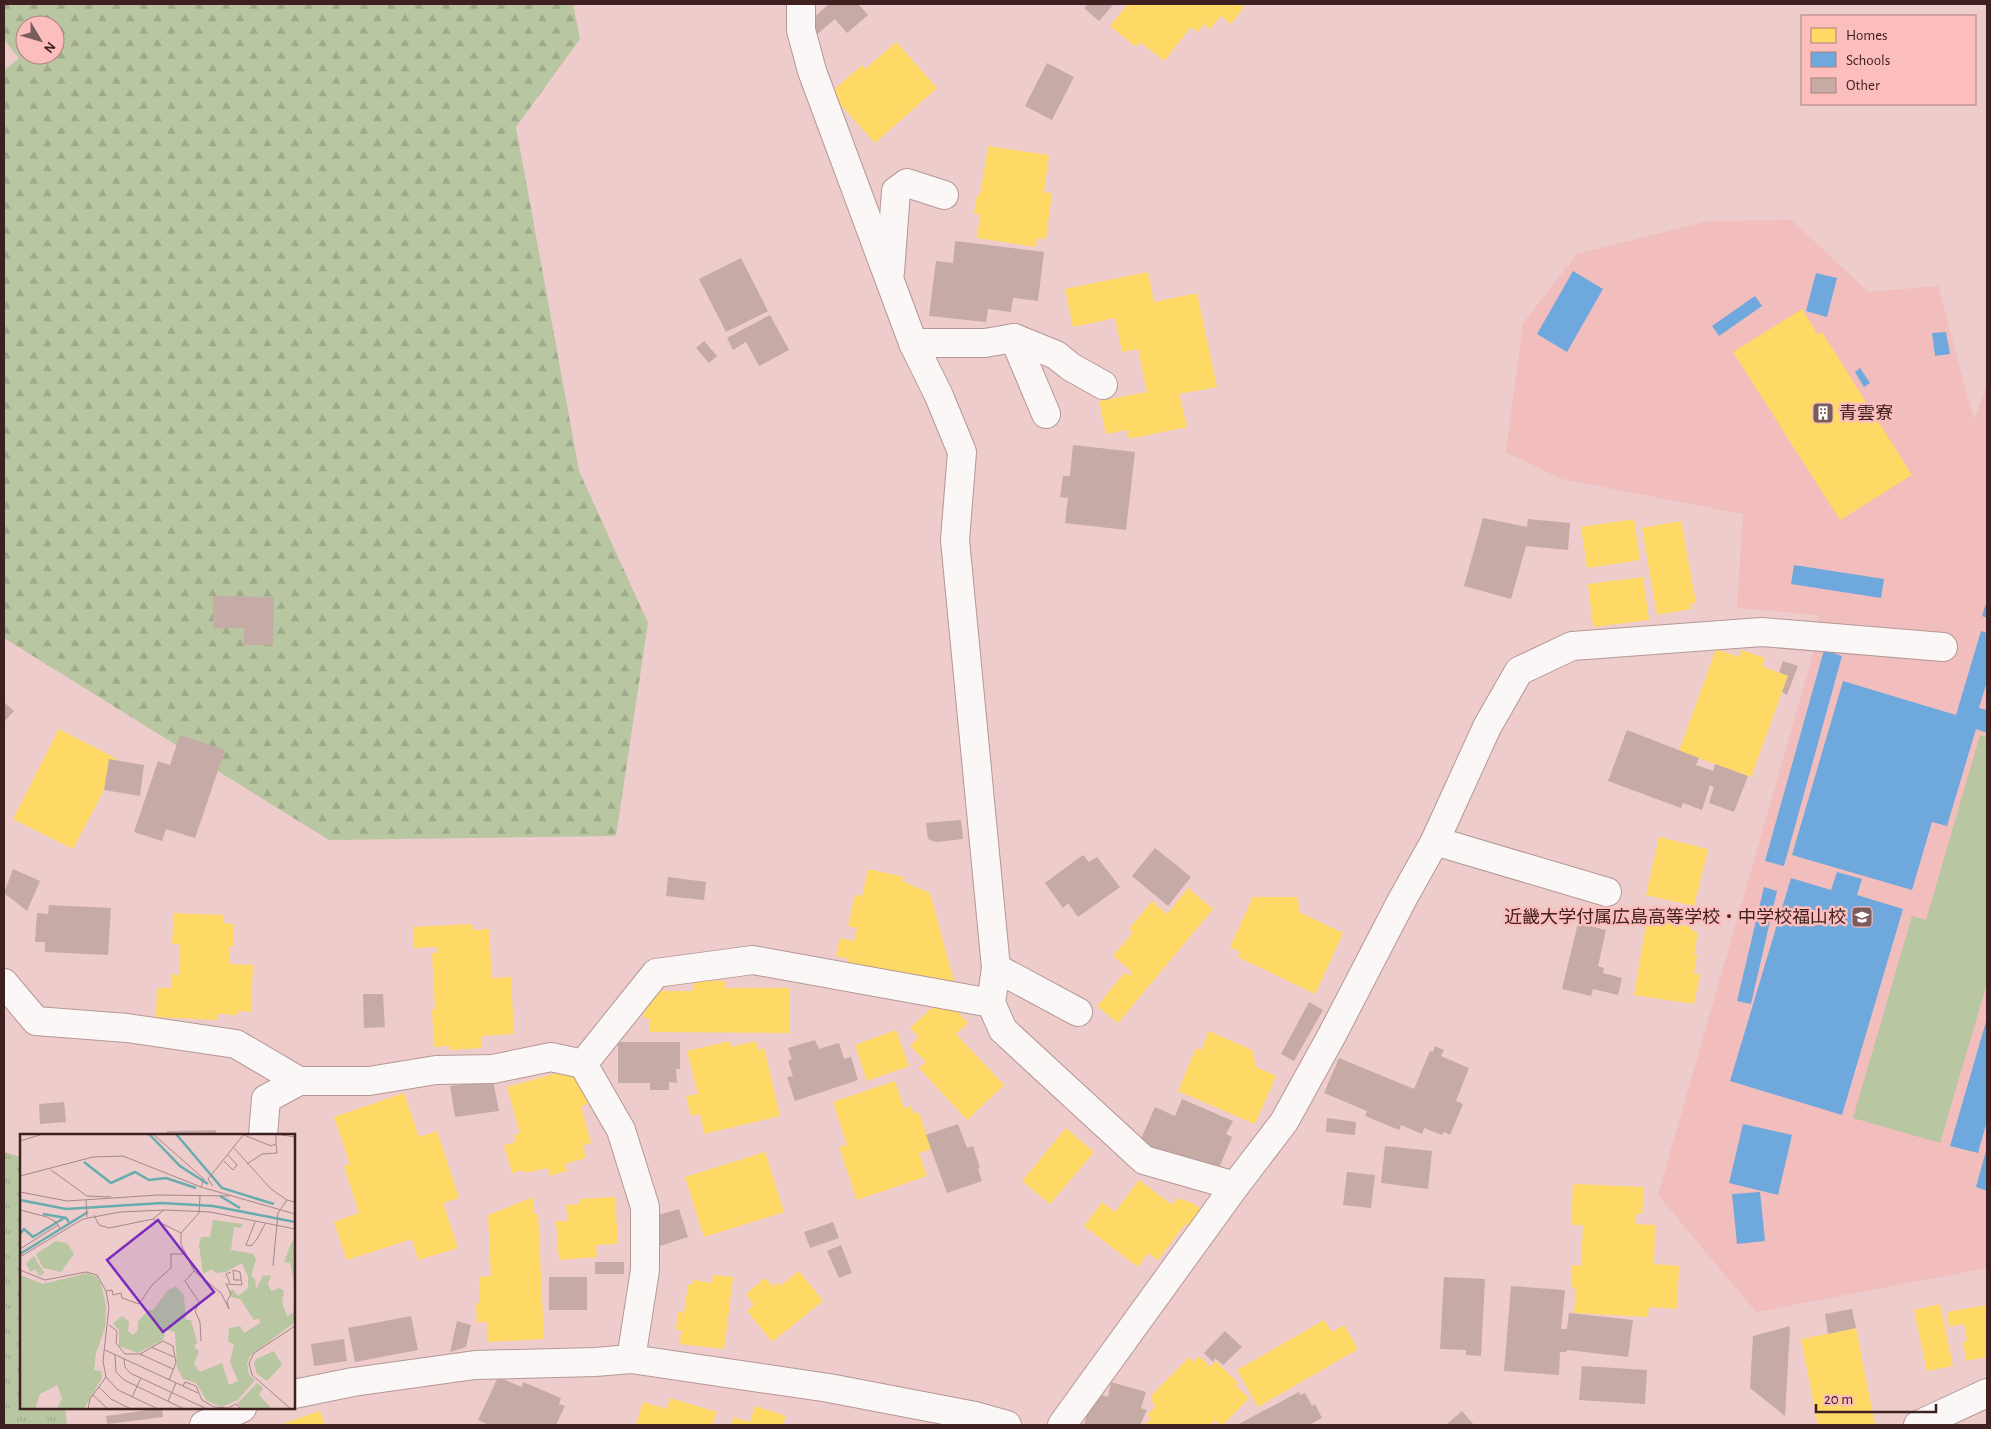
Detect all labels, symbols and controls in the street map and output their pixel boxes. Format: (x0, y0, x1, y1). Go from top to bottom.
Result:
north arrow (15, 15, 65, 65)
legend (1801, 15, 1976, 105)
text: Homes (1846, 28, 1888, 43)
text: N (41, 39, 58, 56)
text: Schools (1846, 53, 1890, 68)
text: Other (1846, 78, 1880, 93)
building icon: 青雲寮 (1811, 401, 1835, 425)
place label: 青雲寮 (1839, 404, 1893, 423)
school or university icon: 近畿大学付属広島高等学校・中学校福山校 (1850, 905, 1874, 929)
place label: 近畿大学付属広島高等学校・中学校福山校 (1504, 907, 1846, 927)
inset map (20, 1134, 295, 1409)
scale bar (1816, 1382, 1936, 1414)
text: 20 m (1824, 1392, 1853, 1407)

